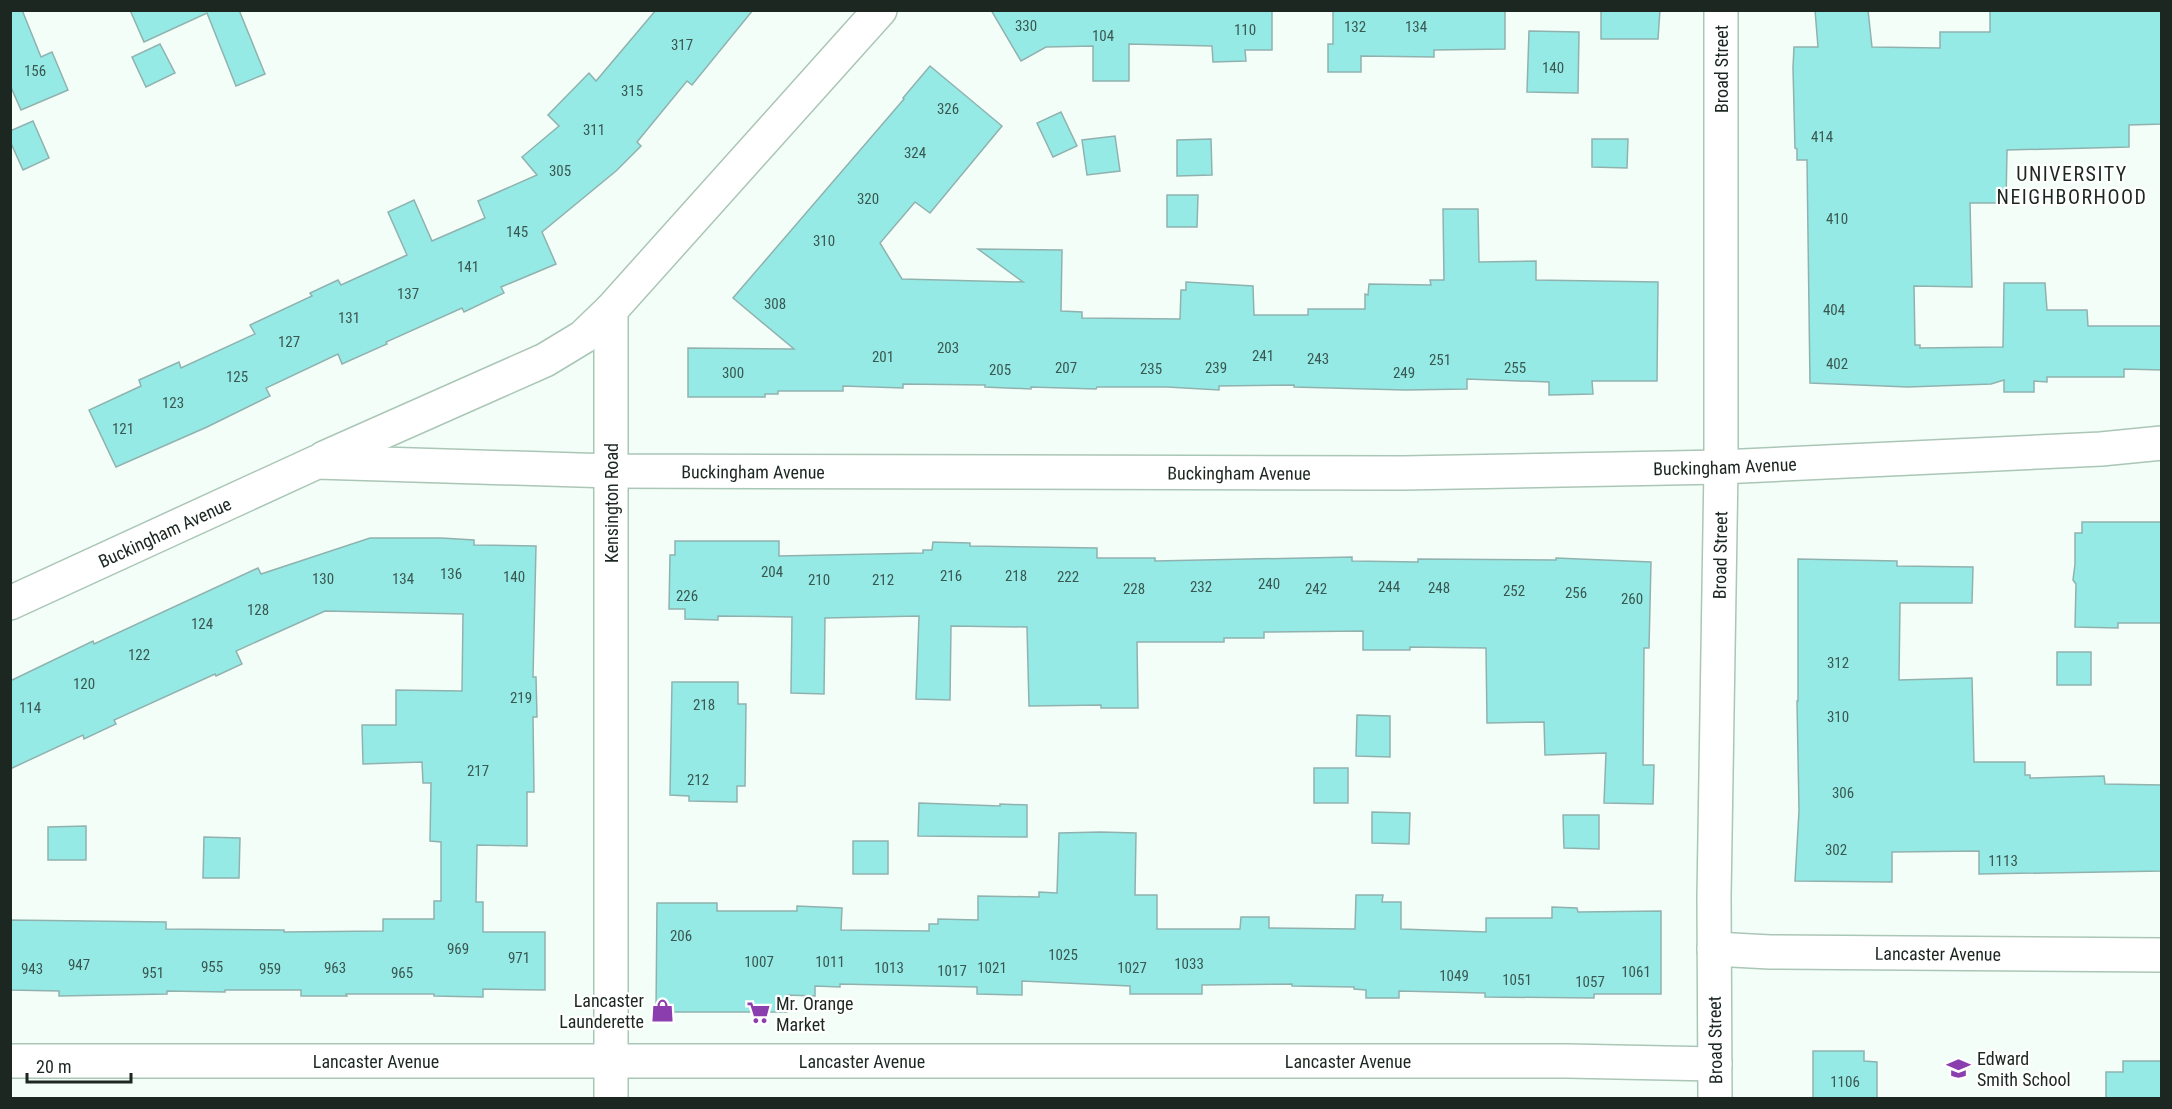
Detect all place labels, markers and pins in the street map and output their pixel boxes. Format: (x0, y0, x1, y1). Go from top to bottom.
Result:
place label: Lancaster Launderette (559, 990, 645, 1032)
place label: Mr. Orange Market (776, 993, 853, 1035)
shop icon: Lancaster Launderette (649, 997, 675, 1023)
supermarket icon: Mr. Orange Market (745, 1000, 771, 1026)
place label: Edward Smith School (1977, 1048, 2071, 1090)
school or university icon: Edward Smith School (1946, 1055, 1972, 1081)

